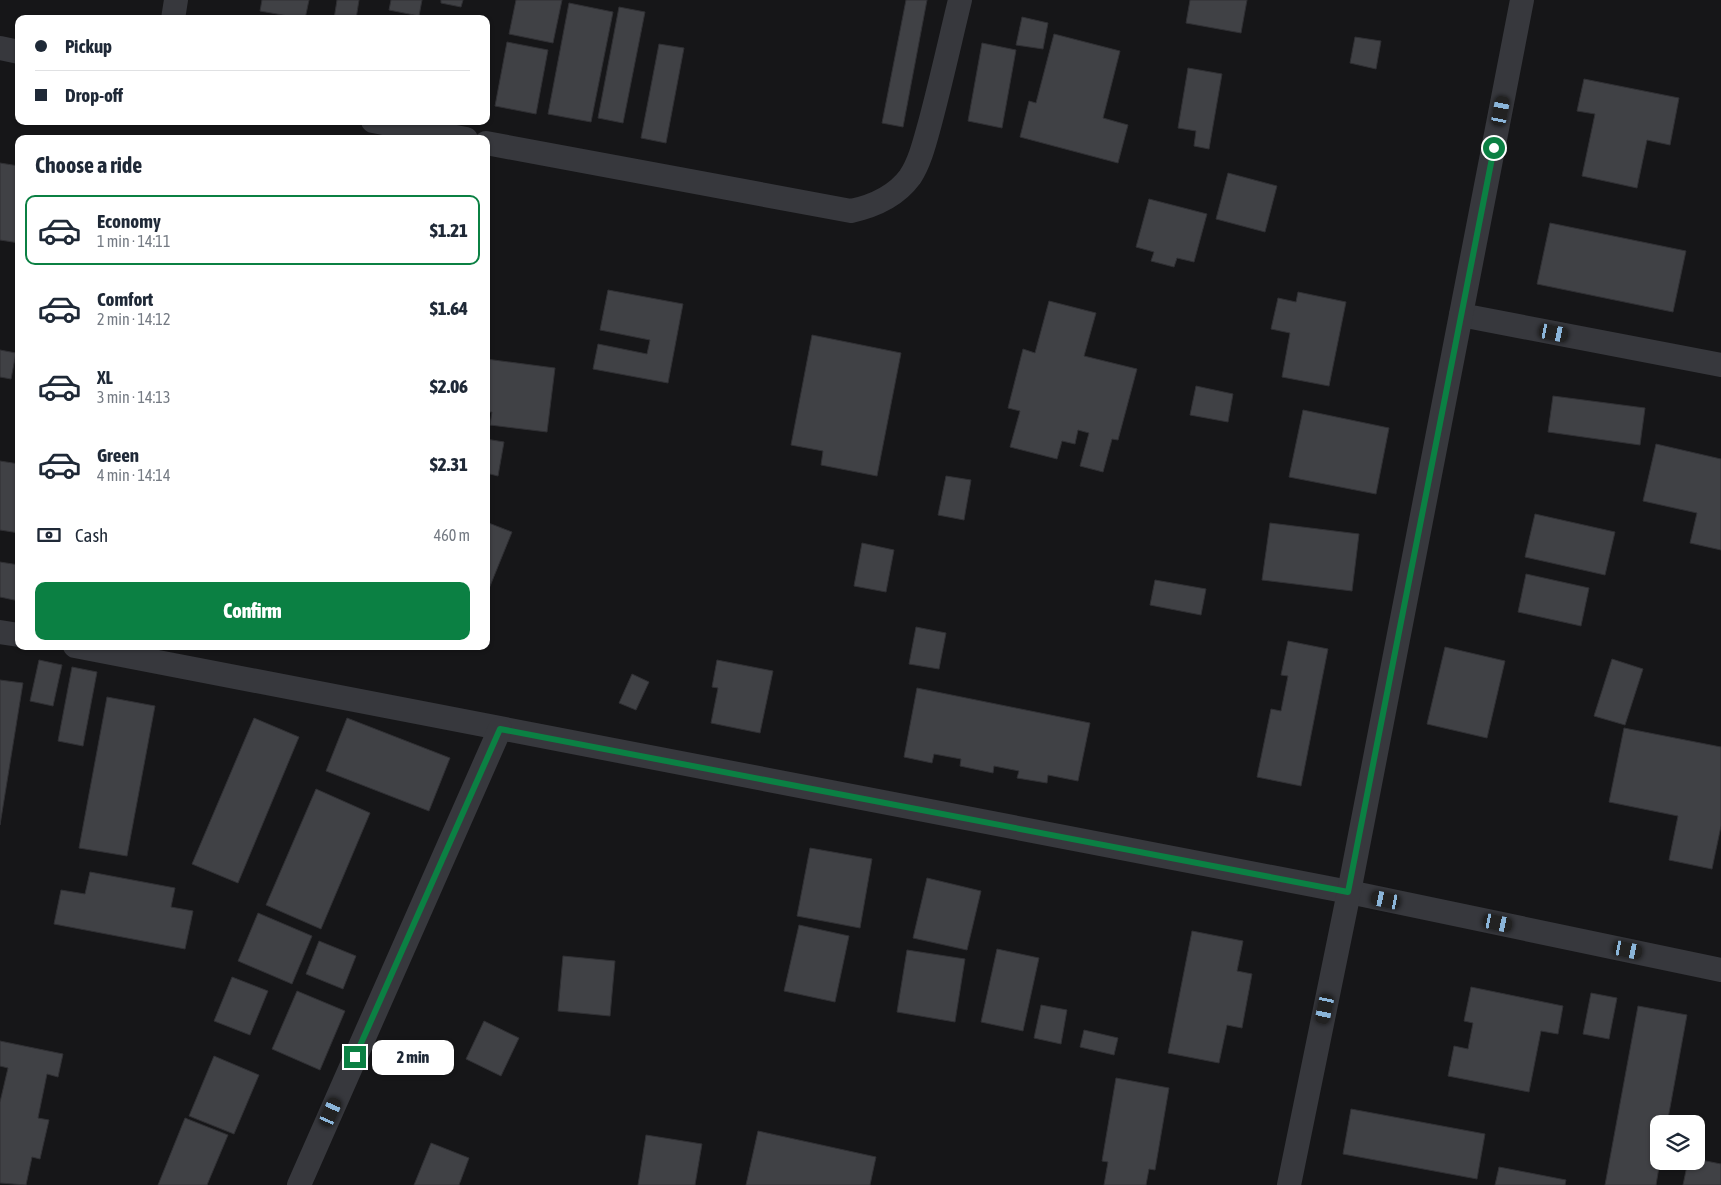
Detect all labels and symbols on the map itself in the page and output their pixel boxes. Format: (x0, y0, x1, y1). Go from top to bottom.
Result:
car (1490, 95, 1511, 127)
route start (1483, 137, 1505, 159)
car (1537, 323, 1570, 343)
car (1369, 890, 1402, 910)
car (1481, 913, 1514, 933)
car (1611, 940, 1644, 960)
car (1314, 993, 1335, 1025)
callout: 2 min (372, 1040, 455, 1074)
route end (344, 1046, 366, 1068)
car (318, 1095, 343, 1129)

